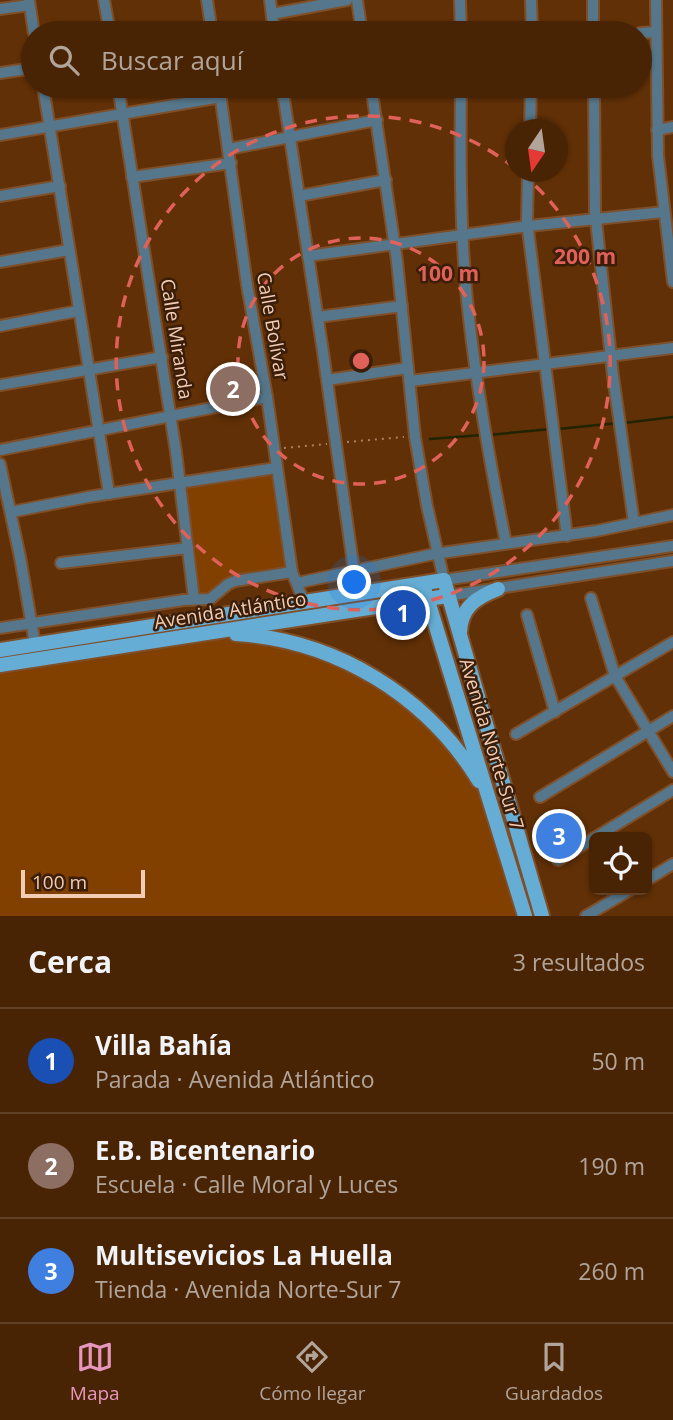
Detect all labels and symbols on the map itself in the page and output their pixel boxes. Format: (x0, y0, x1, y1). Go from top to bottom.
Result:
north arrow (505, 119, 568, 182)
text: 200 m (554, 242, 616, 270)
text: 100 m (417, 259, 479, 287)
street label: Calle Bolívar (251, 270, 295, 382)
street label: Calle Miranda (155, 277, 199, 401)
centre of rings (349, 349, 373, 373)
pin: 2 (210, 363, 256, 415)
your location (337, 565, 371, 599)
street label: Avenida Atlántico (152, 585, 308, 635)
pin: 1 (380, 587, 426, 639)
street label: Avenida Norte-Sur 7 (453, 655, 531, 833)
pin: 3 (536, 810, 582, 862)
scale bar (21, 867, 145, 899)

